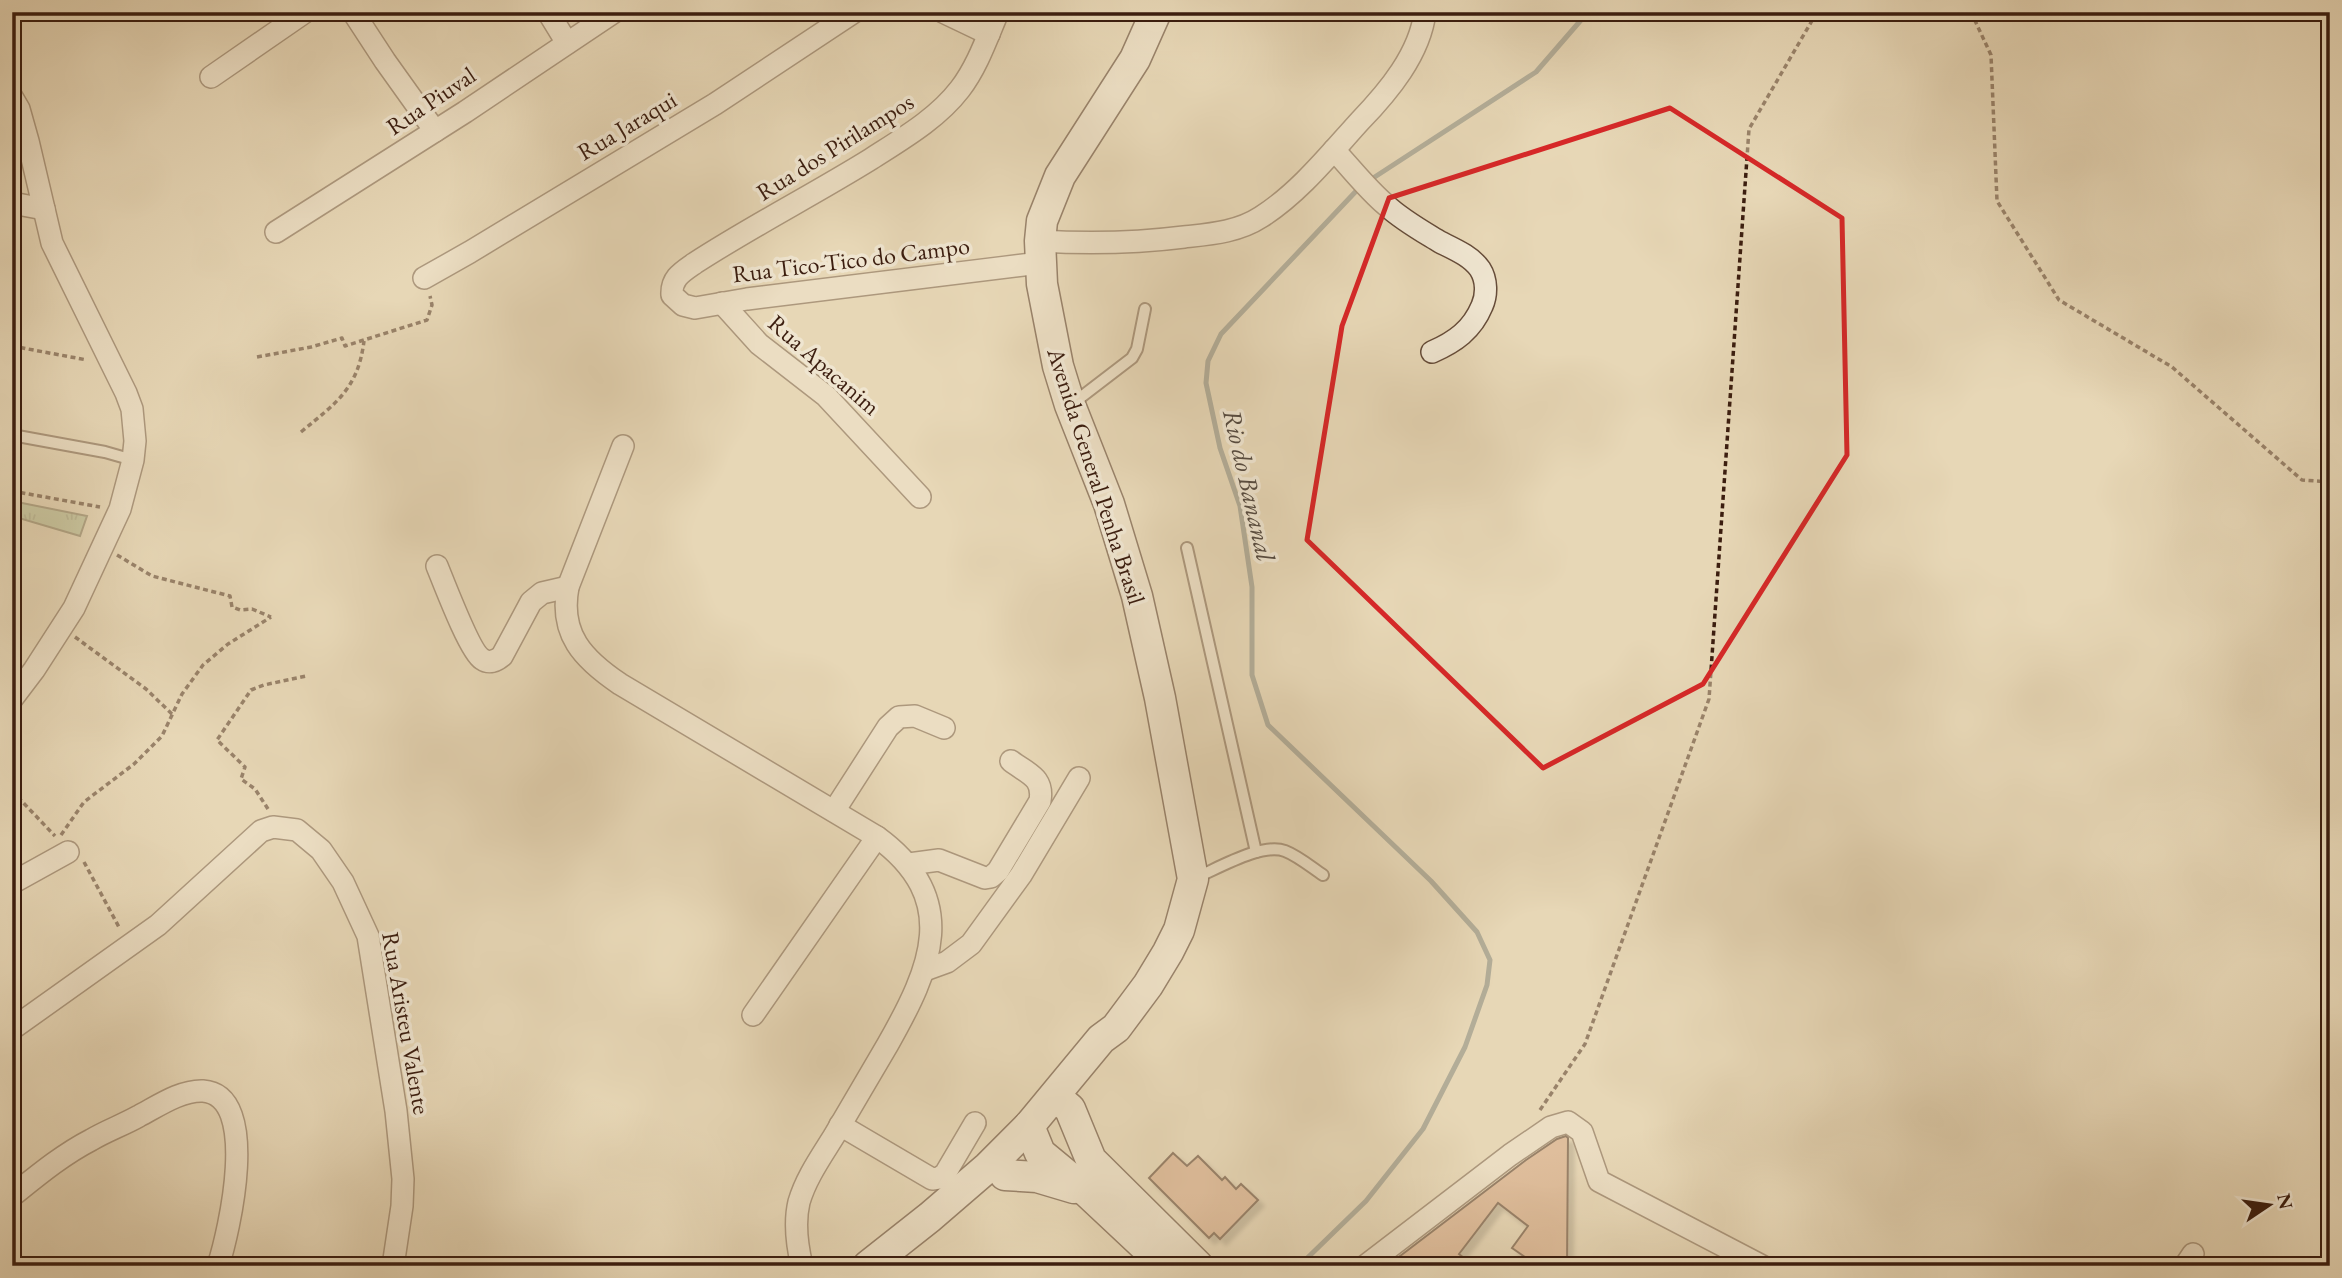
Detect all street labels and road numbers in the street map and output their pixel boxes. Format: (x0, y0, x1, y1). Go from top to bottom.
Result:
street label: Rua Piuval (380, 59, 482, 142)
street label: Rua Jaraqui (571, 84, 682, 167)
street label: Rua dos Pirilampos (750, 86, 919, 207)
street label: Rua Tico-Tico do Campo (731, 230, 971, 289)
street label: Rua Apacanim (762, 307, 887, 422)
street label: Avenida General Penha Brasil (1040, 343, 1153, 608)
street label: Rua Aristeu Valente (375, 929, 438, 1117)

